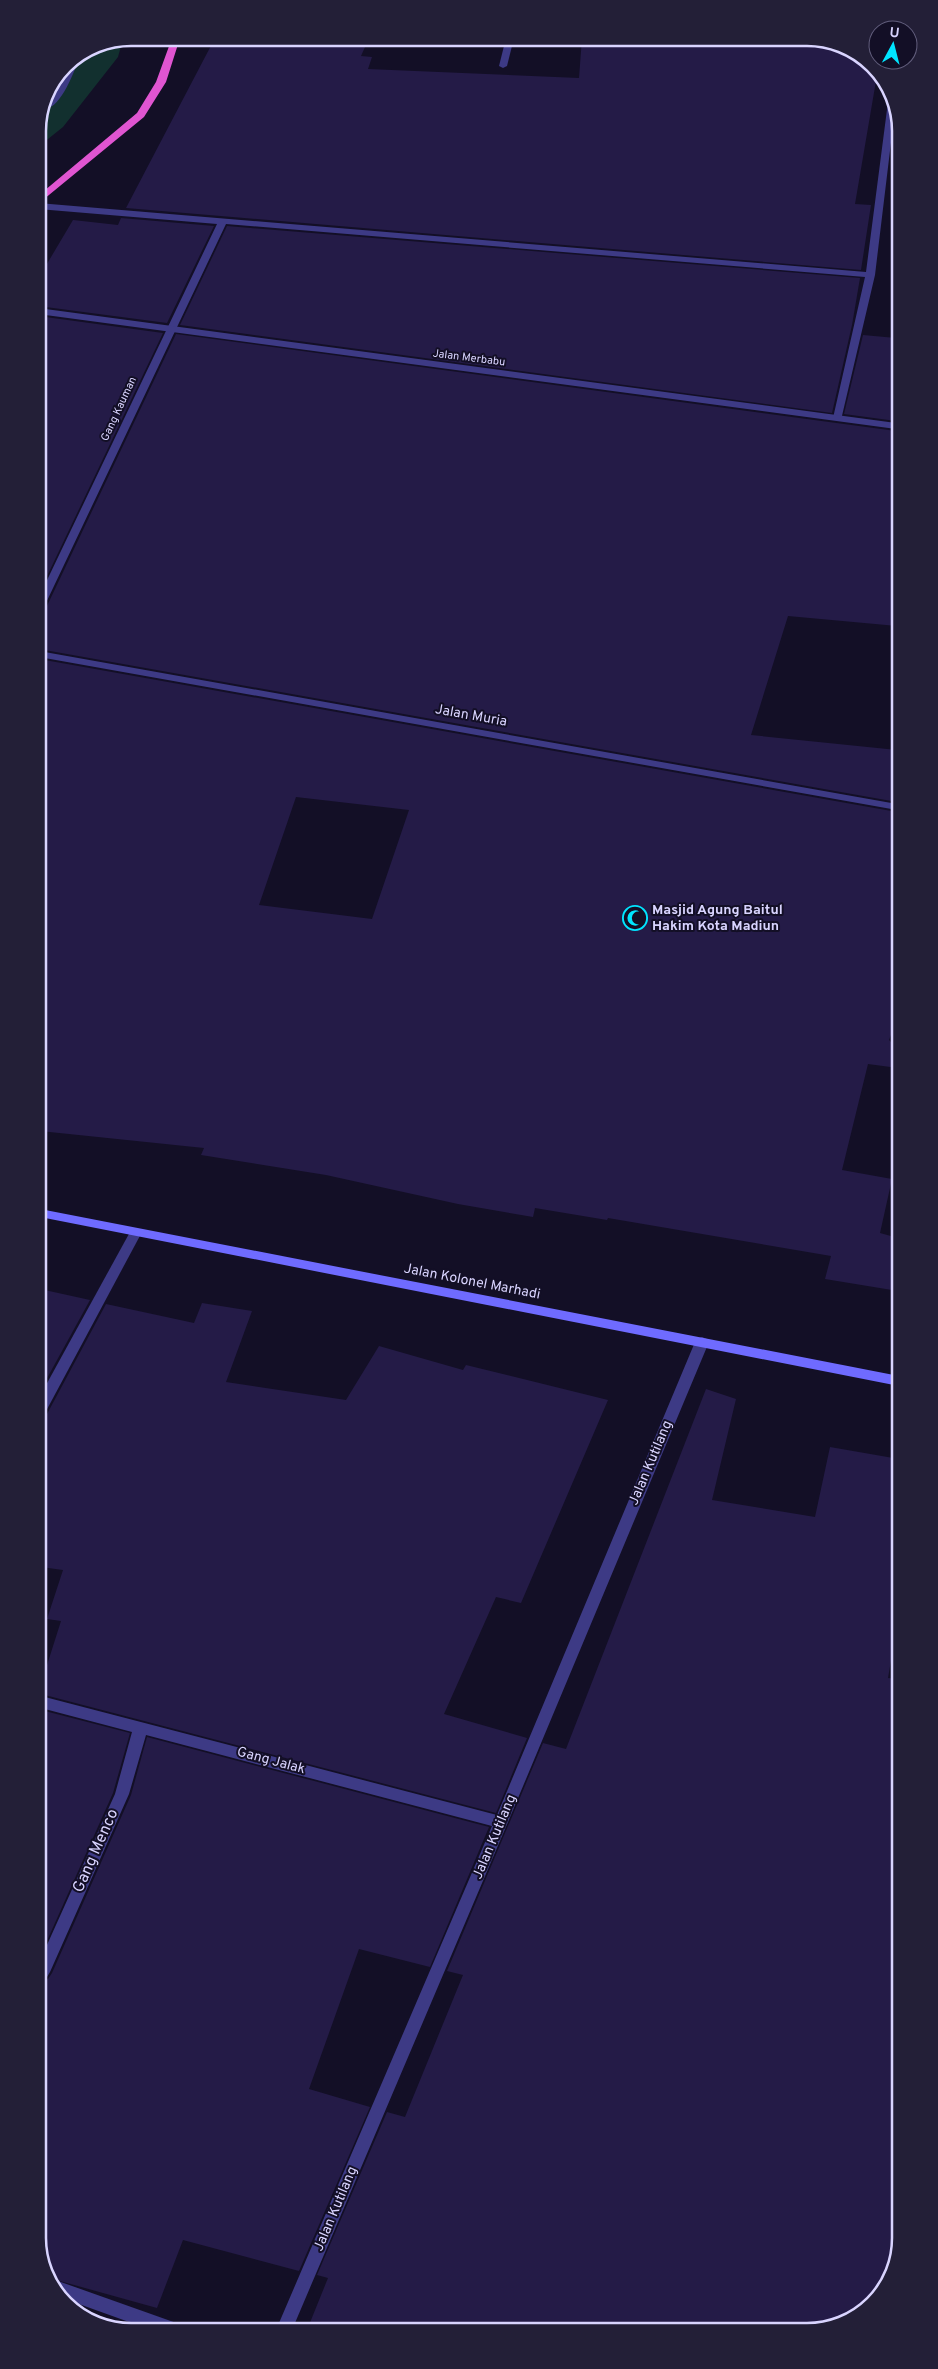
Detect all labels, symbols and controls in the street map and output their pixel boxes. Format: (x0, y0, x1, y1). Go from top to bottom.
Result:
north arrow (868, 20, 918, 70)
text: U (888, 25, 900, 43)
street label: Jalan Merbabu (432, 347, 506, 369)
street label: Gang Kauman (98, 375, 140, 443)
street label: Jalan Muria (434, 701, 508, 731)
place label: Masjid Agung Baitul Hakim Kota Madiun (652, 902, 783, 935)
mosque icon: Masjid Agung Baitul Hakim Kota Madiun (622, 905, 648, 931)
street label: Jalan Kolonel Marhadi (402, 1260, 542, 1304)
street label: Jalan Kutilang (626, 1418, 676, 1508)
street label: Gang Jalak (235, 1744, 307, 1778)
street label: Jalan Kutilang (470, 1792, 520, 1882)
street label: Gang Menco (69, 1806, 123, 1896)
street label: Jalan Kutilang (311, 2164, 361, 2254)

